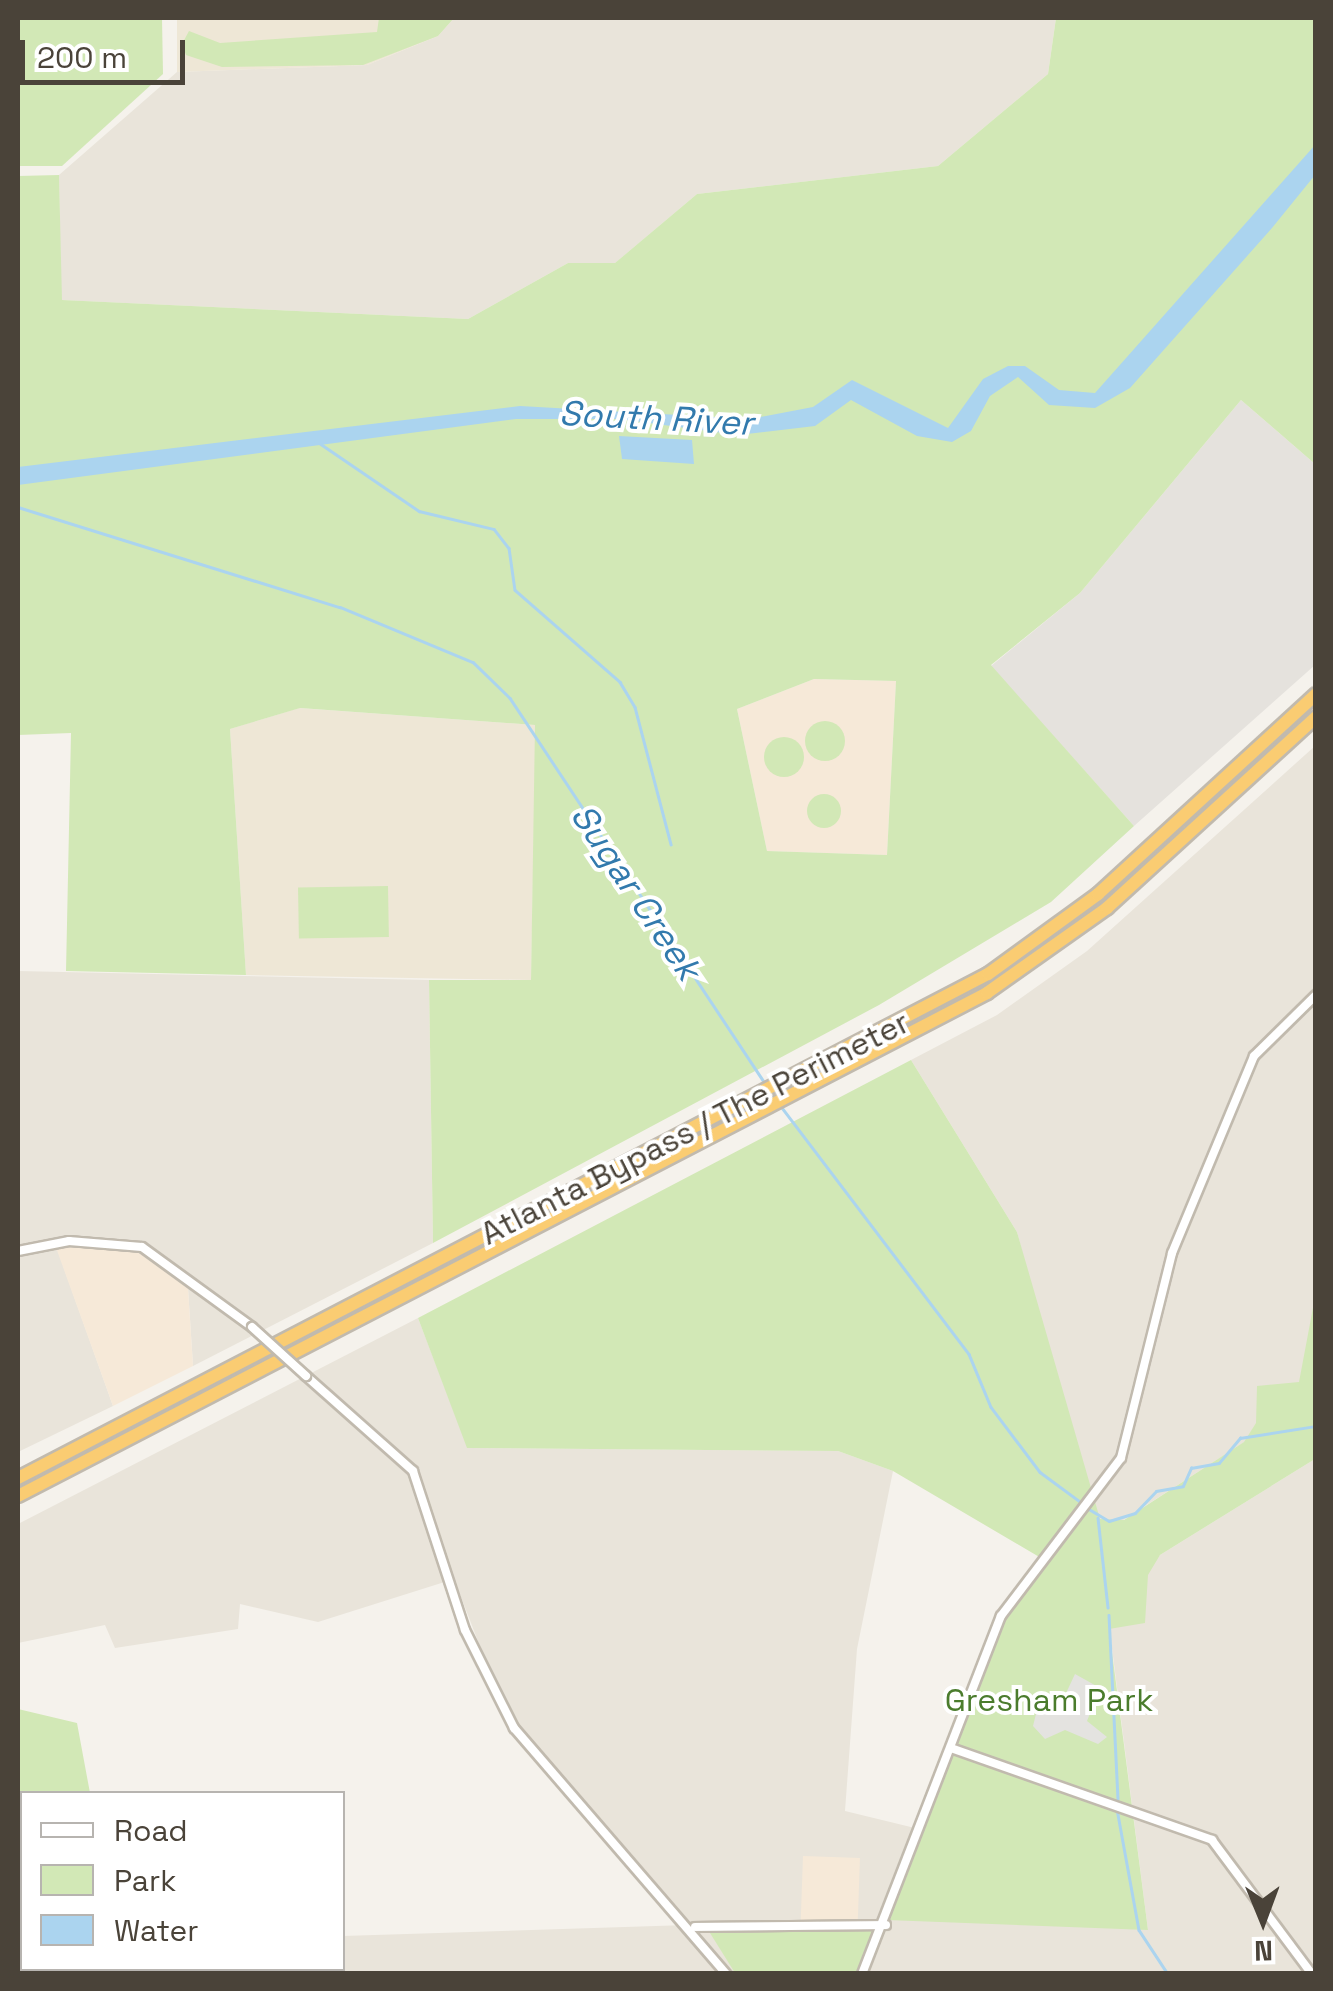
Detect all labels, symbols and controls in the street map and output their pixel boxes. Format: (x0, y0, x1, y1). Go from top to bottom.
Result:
scale bar (25, 20, 190, 82)
text: 200 m (37, 38, 127, 77)
water label: South River (558, 392, 754, 444)
water label: Sugar Creek (562, 796, 710, 988)
street label: Atlanta Bypass / The Perimeter (474, 1003, 916, 1253)
park label: Gresham Park (945, 1681, 1153, 1719)
legend (20, 1791, 345, 1971)
text: Road (114, 1811, 188, 1850)
text: Park (114, 1861, 176, 1900)
north arrow (1213, 1871, 1313, 1971)
text: Water (114, 1911, 199, 1950)
text: N (1254, 1933, 1273, 1969)

